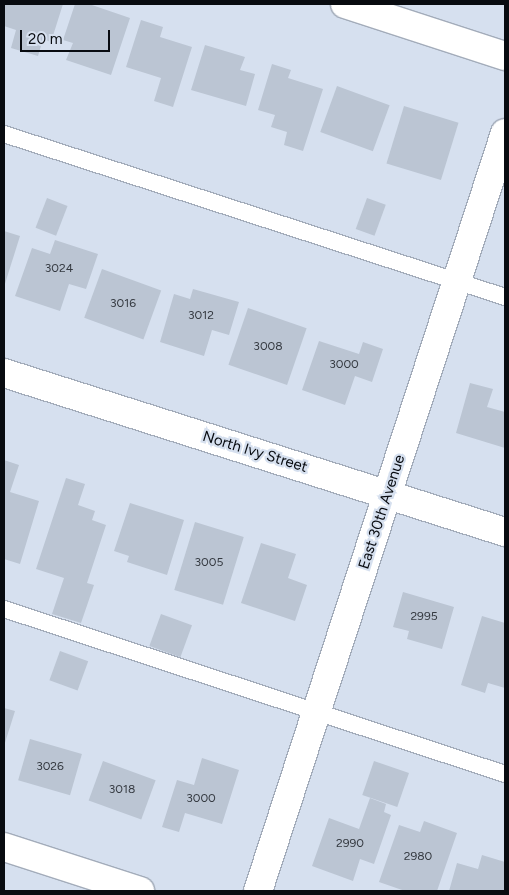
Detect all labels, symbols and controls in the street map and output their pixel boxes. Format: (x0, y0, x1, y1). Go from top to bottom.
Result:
scale bar (22, 20, 112, 52)
text: 20 m (28, 30, 62, 48)
house number: 3024 (45, 262, 73, 276)
house number: 3016 (110, 297, 136, 311)
house number: 3012 (188, 309, 214, 323)
house number: 3008 (253, 340, 283, 354)
house number: 3000 (329, 358, 359, 372)
street label: North Ivy Street (200, 428, 310, 476)
street label: East 30th Avenue (355, 453, 409, 571)
house number: 3005 (195, 556, 223, 570)
house number: 2995 (410, 610, 438, 624)
house number: 3026 (36, 760, 64, 774)
house number: 3018 (109, 783, 135, 797)
house number: 3000 (186, 792, 216, 806)
house number: 2990 (336, 837, 364, 851)
house number: 2980 (404, 850, 432, 864)

